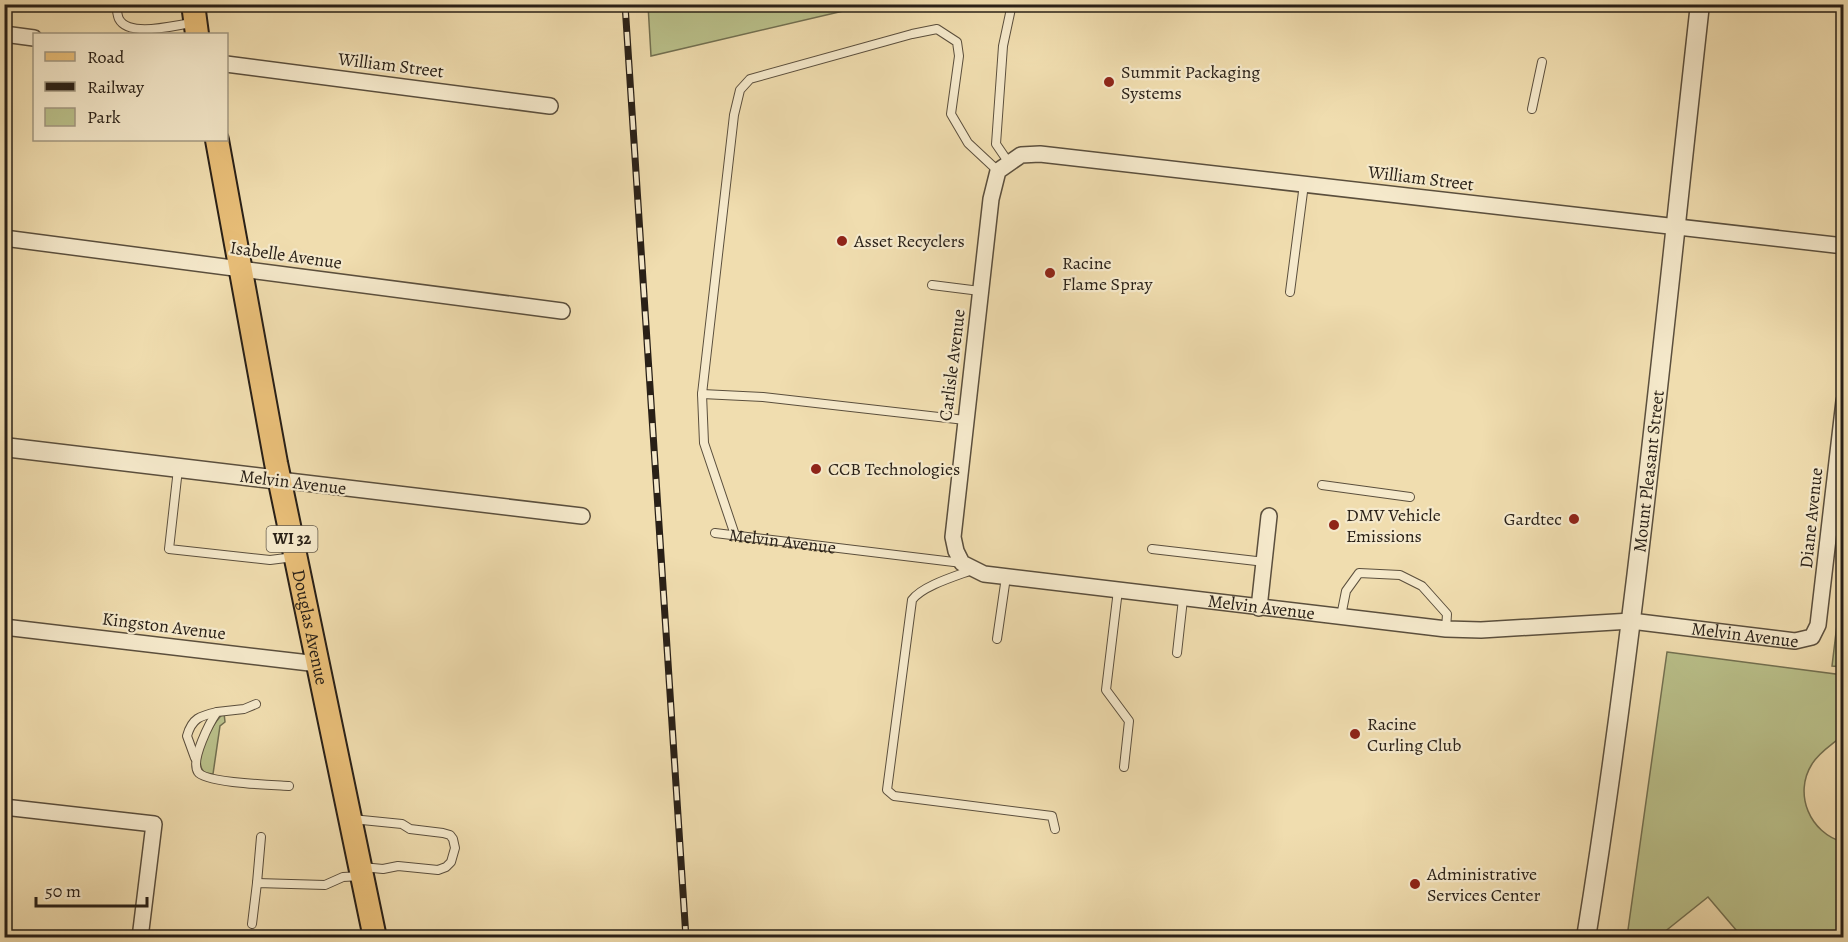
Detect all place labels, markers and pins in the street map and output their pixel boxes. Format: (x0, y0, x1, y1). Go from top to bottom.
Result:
place label: Summit Packaging Systems (1121, 60, 1260, 105)
marker: Summit Packaging Systems (1102, 75, 1116, 89)
place label: Asset Recyclers (853, 229, 965, 253)
marker: Asset Recyclers (835, 234, 849, 248)
place label: Racine Flame Spray (1062, 251, 1153, 296)
marker: Racine Flame Spray (1043, 266, 1057, 280)
place label: CCB Technologies (828, 457, 960, 481)
marker: CCB Technologies (809, 462, 823, 476)
place label: DMV Vehicle Emissions (1346, 503, 1441, 548)
place label: Gardtec (1504, 507, 1562, 531)
marker: Gardtec (1567, 512, 1581, 526)
marker: DMV Vehicle Emissions (1327, 518, 1341, 532)
place label: Racine Curling Club (1367, 712, 1461, 757)
marker: Racine Curling Club (1348, 727, 1362, 741)
place label: Administrative Services Center (1426, 862, 1541, 907)
marker: Administrative Services Center (1408, 877, 1422, 891)

